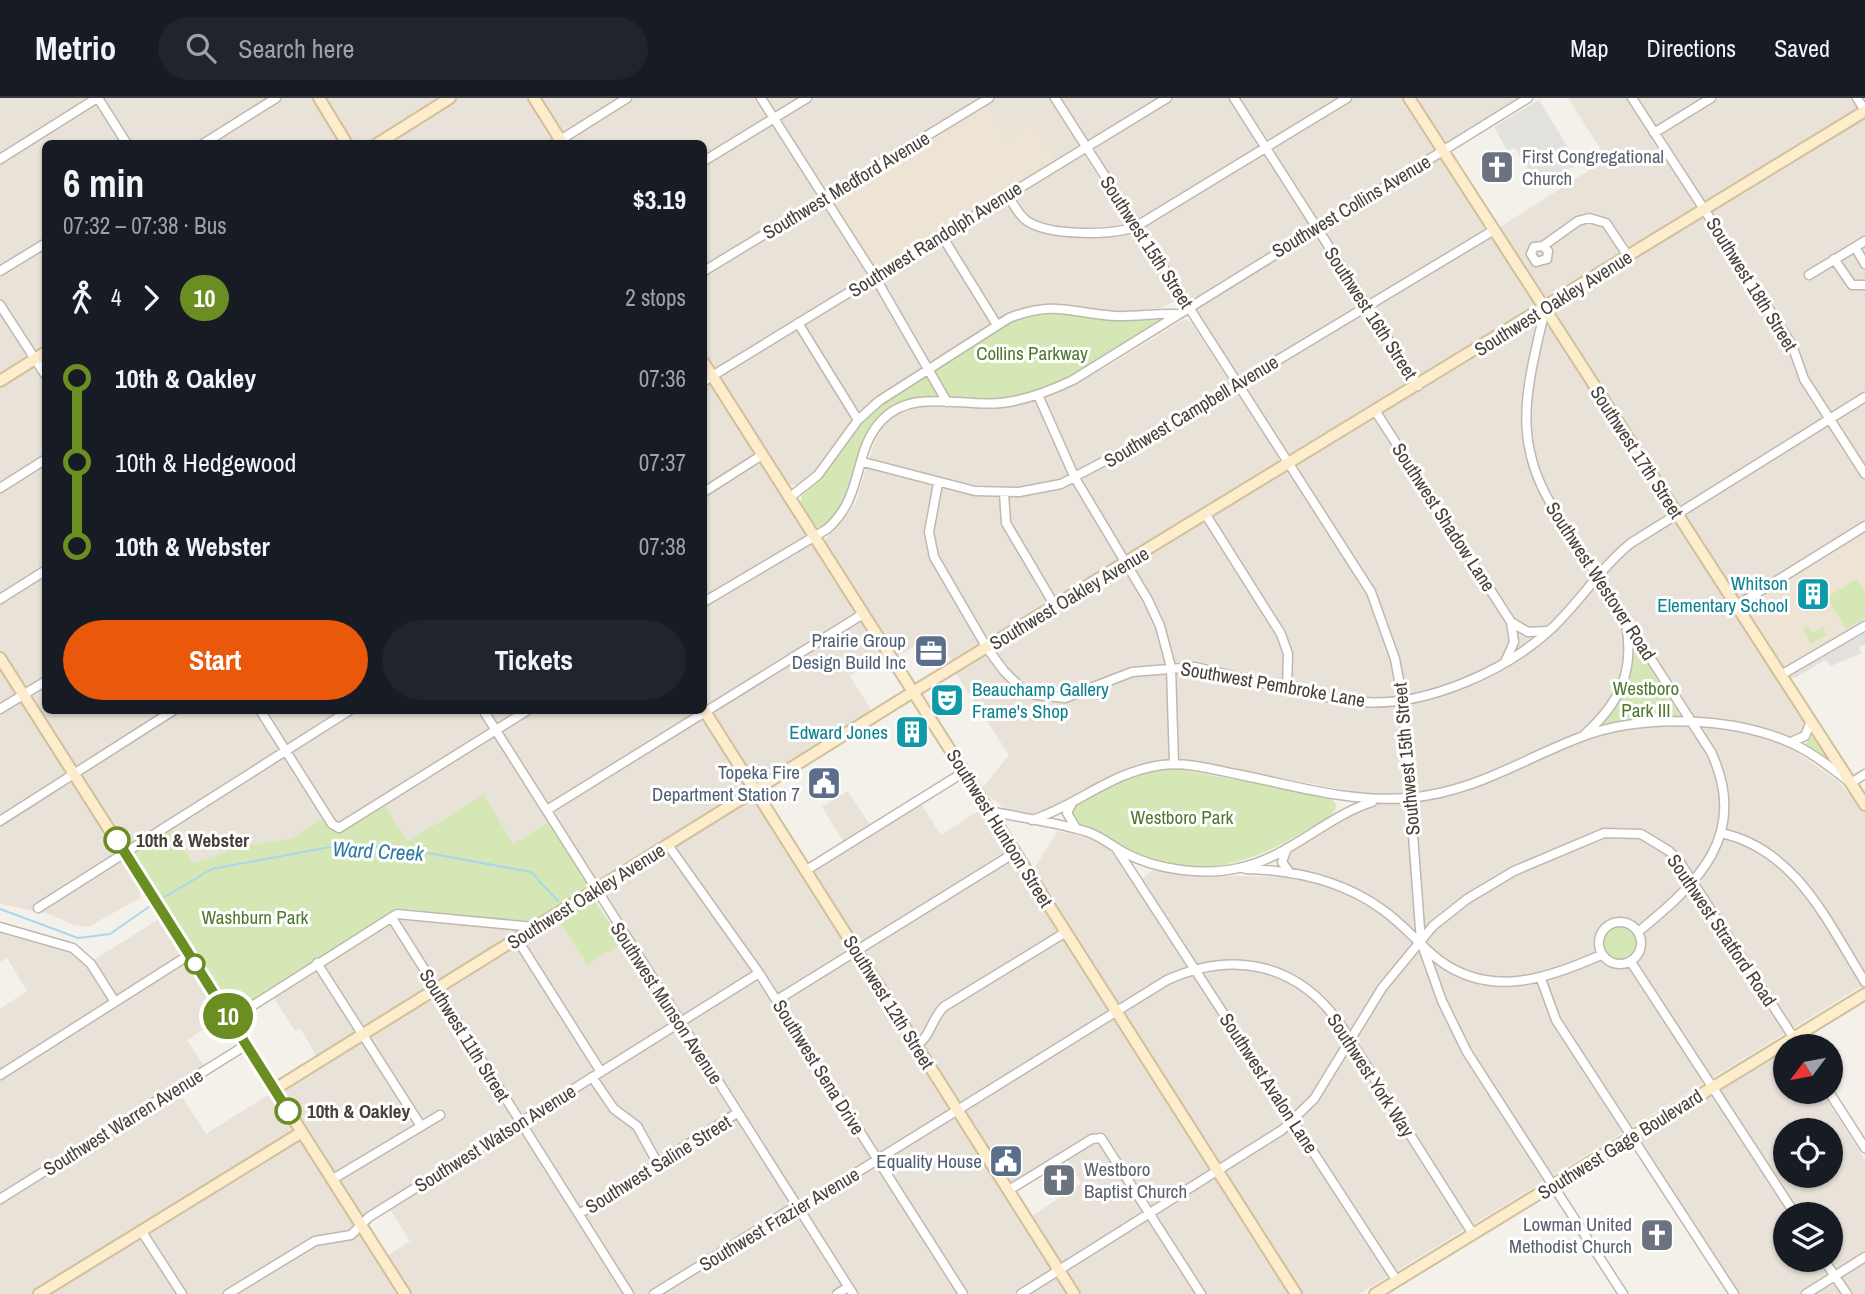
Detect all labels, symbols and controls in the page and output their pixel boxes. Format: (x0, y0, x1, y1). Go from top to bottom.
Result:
search box (158, 17, 648, 80)
text: Metrio (35, 26, 116, 70)
icon: search (182, 29, 220, 67)
text: Search here (238, 31, 354, 66)
text: Map (1570, 32, 1608, 64)
text: Directions (1646, 32, 1736, 64)
text: Saved (1774, 32, 1830, 64)
street label: Southwest Medford Avenue (758, 125, 934, 245)
place label: First Congregational Church (1522, 143, 1664, 191)
street label: Southwest Collins Avenue (1267, 148, 1435, 264)
church icon: First Congregational Church (1478, 148, 1516, 186)
text: 6 min (63, 158, 144, 209)
street label: Southwest 15th Street (1094, 171, 1200, 314)
street label: Southwest Randolph Avenue (843, 175, 1027, 303)
text: $3.19 (633, 182, 686, 217)
text: 07:32 – 07:38 · Bus (63, 210, 227, 241)
street label: Southwest 18th Street (1700, 212, 1804, 356)
street label: Southwest 16th Street (1318, 242, 1424, 385)
street label: Southwest Oakley Avenue (1469, 244, 1637, 362)
icon: walk (63, 279, 101, 317)
icon: forward (132, 279, 170, 317)
text: 4 (111, 282, 122, 313)
text: 10 (194, 282, 215, 314)
text: 2 stops (625, 282, 686, 313)
park label: Collins Parkway (976, 340, 1088, 366)
street label: Southwest Campbell Avenue (1099, 349, 1283, 473)
text: 10th & Oakley (115, 361, 256, 396)
text: 07:36 (639, 363, 686, 394)
street label: Southwest 17th Street (1584, 381, 1690, 524)
street label: Southwest Shadow Lane (1386, 438, 1502, 596)
text: 10th & Hedgewood (115, 445, 296, 480)
text: 07:37 (639, 447, 686, 478)
street label: Southwest Westover Road (1540, 497, 1662, 665)
text: 10th & Webster (115, 529, 270, 564)
text: 07:38 (639, 531, 686, 562)
street label: Southwest Oakley Avenue (984, 540, 1154, 656)
place label: Whitson Elementary School (1657, 570, 1788, 618)
building icon: Whitson Elementary School (1794, 575, 1832, 613)
button: Start (63, 620, 368, 700)
button: Tickets (382, 620, 686, 700)
place label: Prairie Group Design Build Inc (792, 627, 906, 675)
office icon: Prairie Group Design Build Inc (912, 632, 950, 670)
street label: Southwest Pembroke Lane (1179, 655, 1367, 713)
park label: Westboro Park III (1613, 675, 1679, 723)
place label: Beauchamp Gallery Frame's Shop (972, 676, 1109, 724)
theatre icon: Beauchamp Gallery Frame's Shop (928, 681, 966, 719)
street label: Southwest 15th Street (1386, 681, 1426, 836)
building icon: Edward Jones (893, 713, 931, 751)
place label: Edward Jones (789, 719, 888, 745)
street label: Southwest Huntoon Street (941, 744, 1060, 913)
place label: Topeka Fire Department Station 7 (652, 759, 800, 807)
public building icon: Topeka Fire Department Station 7 (805, 764, 843, 802)
park label: Westboro Park (1131, 804, 1234, 830)
marker: 10th & Webster (104, 827, 130, 853)
place label: 10th & Webster (136, 827, 249, 853)
water label: Ward Creek (332, 834, 426, 868)
street label: Southwest Oakley Avenue (502, 837, 670, 955)
street label: Southwest Stratford Road (1661, 849, 1783, 1011)
park label: Washburn Park (202, 904, 309, 930)
street label: Southwest Munson Avenue (605, 917, 729, 1089)
street label: Southwest 12th Street (837, 930, 941, 1074)
unlabelled marker (185, 954, 205, 974)
street label: Southwest 11th Street (414, 964, 517, 1107)
line badge: 10 (196, 993, 260, 1039)
street label: Southwest Sena Drive (767, 994, 871, 1140)
text: 10 (217, 1000, 239, 1032)
street label: Southwest Avalon Lane (1214, 1008, 1324, 1158)
street label: Southwest York Way (1321, 1008, 1421, 1142)
north arrow (1773, 1034, 1843, 1104)
map controls (1773, 1034, 1843, 1272)
street label: Southwest Warren Avenue (38, 1062, 208, 1182)
street label: Southwest Watson Avenue (410, 1078, 580, 1198)
street label: Southwest Gage Boulevard (1533, 1083, 1707, 1205)
marker: 10th & Oakley (275, 1098, 301, 1124)
place label: 10th & Oakley (307, 1098, 410, 1124)
street label: Southwest Saline Street (580, 1108, 736, 1219)
button: locate (1773, 1118, 1843, 1188)
public building icon: Equality House (987, 1142, 1025, 1180)
place label: Equality House (876, 1148, 982, 1174)
place label: Westboro Baptist Church (1084, 1156, 1187, 1204)
street label: Southwest Frazier Avenue (694, 1161, 864, 1277)
church icon: Westboro Baptist Church (1040, 1161, 1078, 1199)
button: layers (1773, 1202, 1843, 1272)
place label: Lowman United Methodist Church (1509, 1211, 1632, 1259)
church icon: Lowman United Methodist Church (1638, 1216, 1676, 1254)

